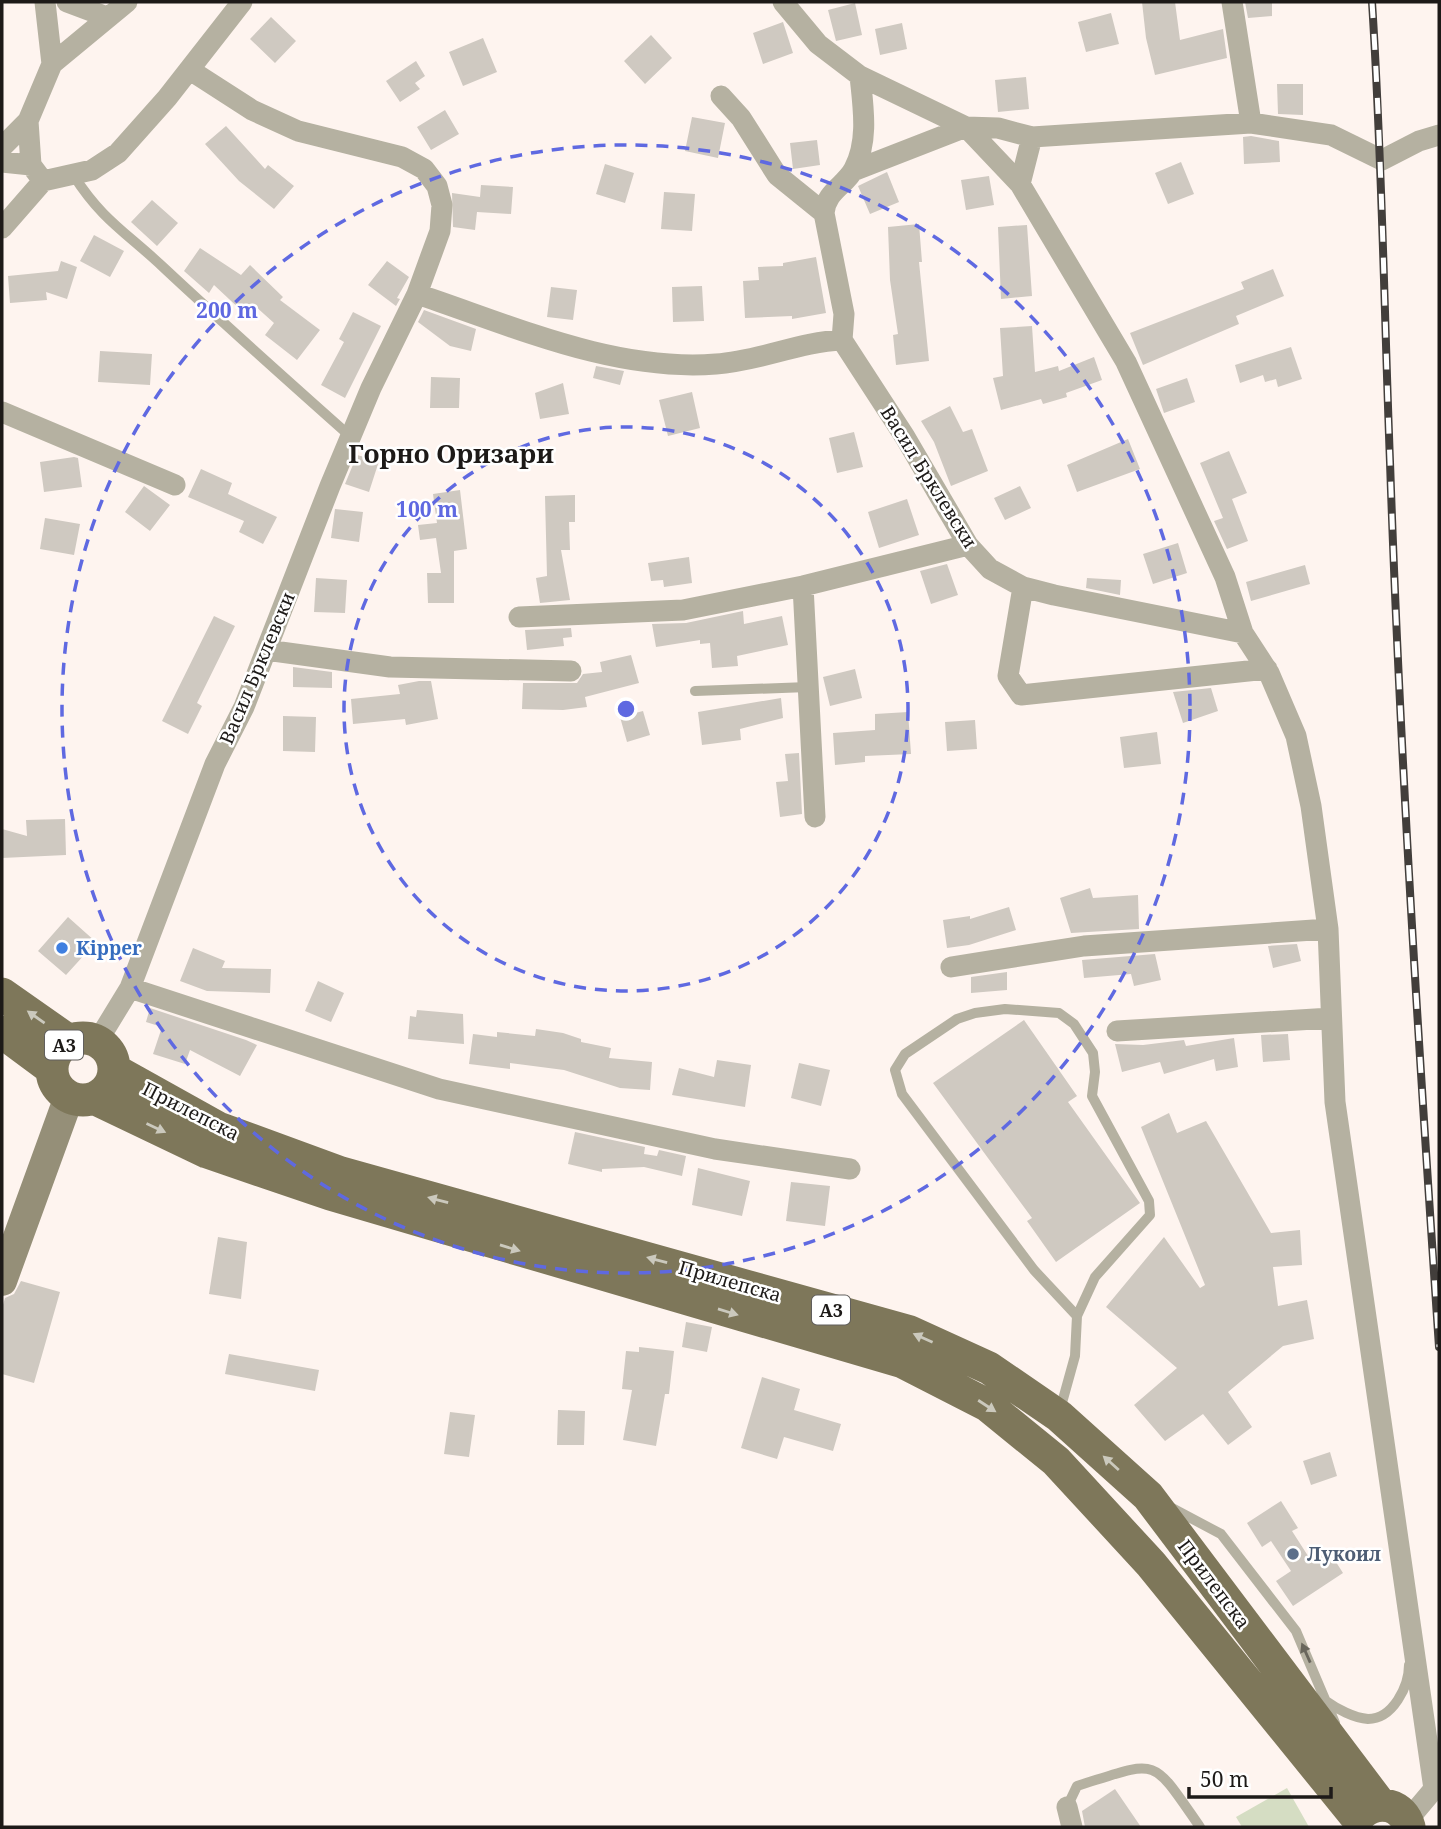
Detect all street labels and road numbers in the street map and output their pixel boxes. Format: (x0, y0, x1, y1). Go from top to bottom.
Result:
street label: Васил Брклевски (875, 401, 983, 553)
street label: Васил Брклевски (213, 588, 301, 748)
road number: A3 (45, 1030, 83, 1060)
street label: Прилепска (138, 1075, 244, 1147)
street label: Прилепска (676, 1254, 784, 1308)
road number: A3 (812, 1296, 850, 1324)
street label: Прилепска (1172, 1534, 1256, 1634)

